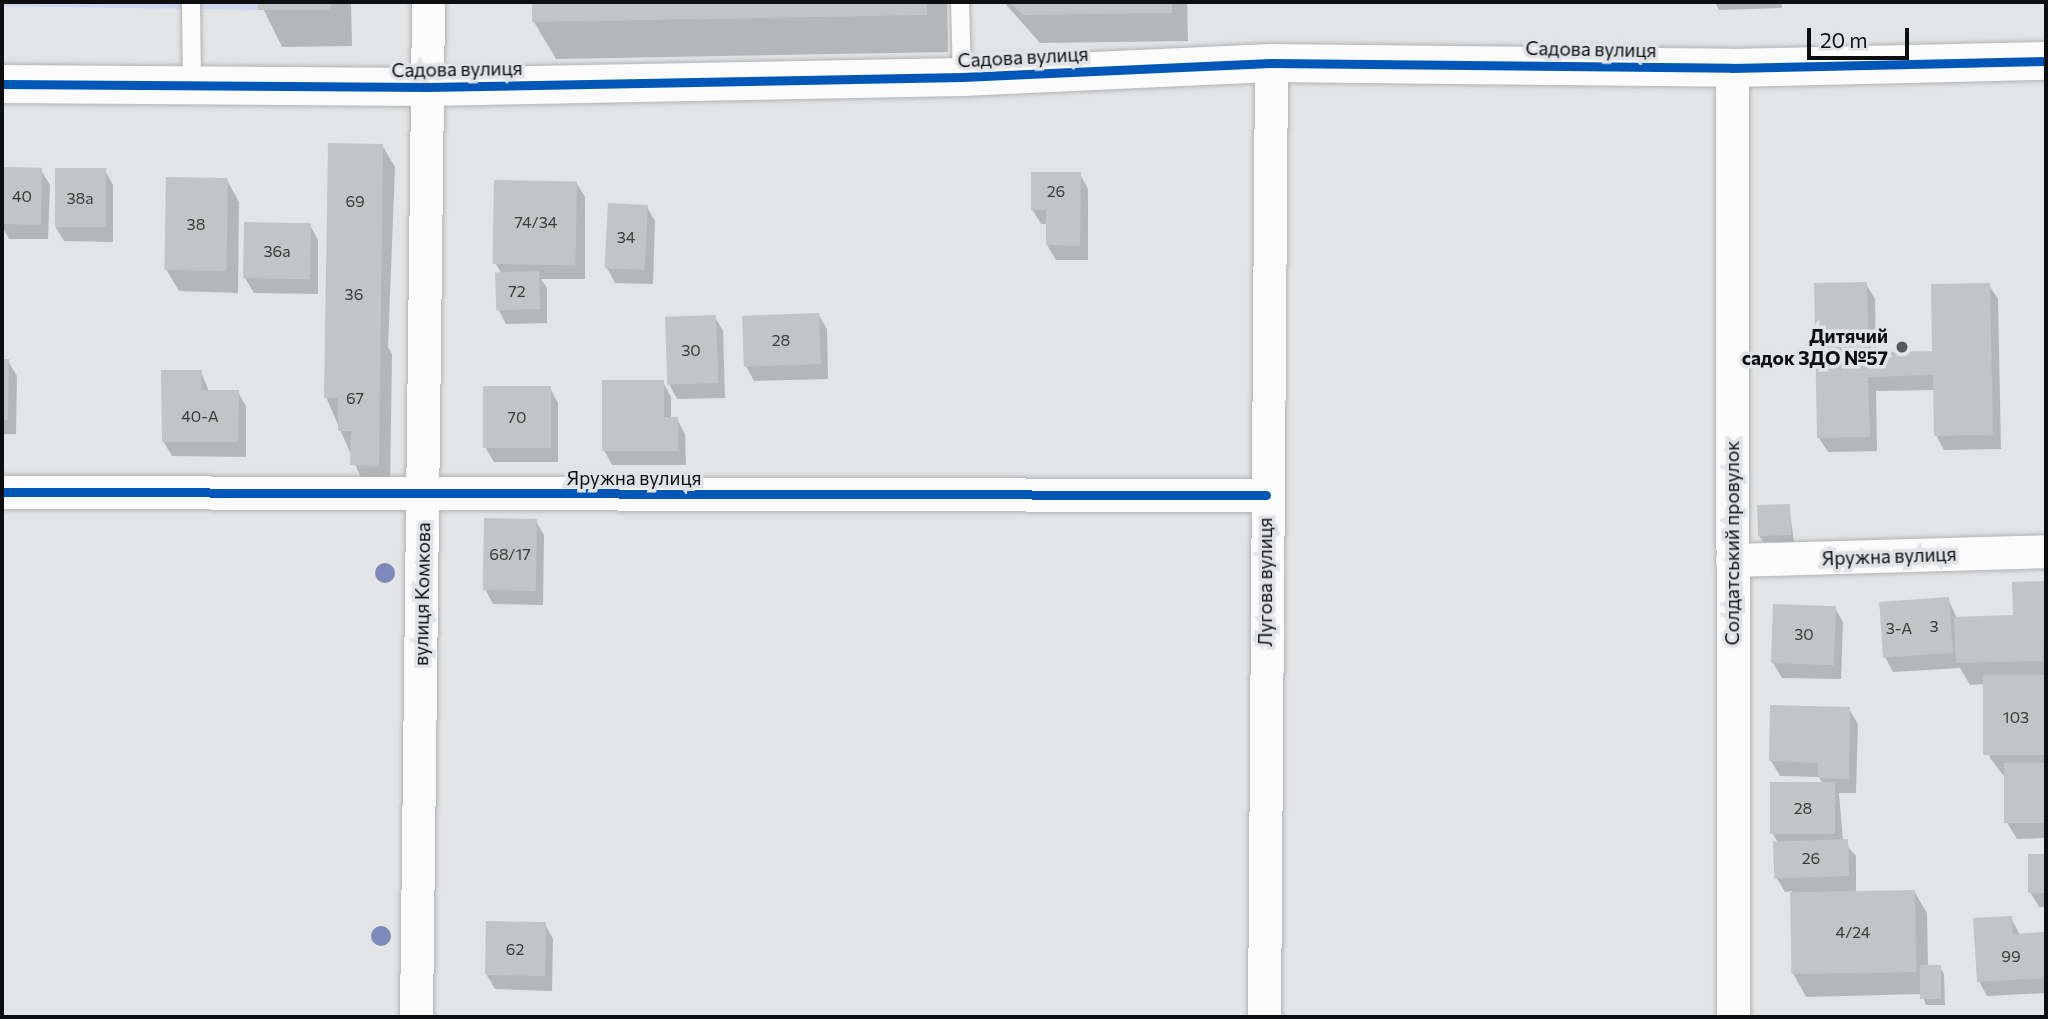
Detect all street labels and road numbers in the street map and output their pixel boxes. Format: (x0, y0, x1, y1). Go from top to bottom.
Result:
street label: Садова вулиця (1525, 36, 1657, 62)
street label: Садова вулиця (957, 42, 1089, 72)
street label: Садова вулиця (391, 56, 523, 82)
street label: Солдатський провулок (1721, 441, 1743, 645)
street label: Яружна вулиця (567, 467, 701, 489)
street label: Лугова вулиця (1254, 517, 1276, 647)
street label: вулиця Комкова (409, 522, 435, 666)
street label: Яружна вулиця (1821, 542, 1957, 570)

